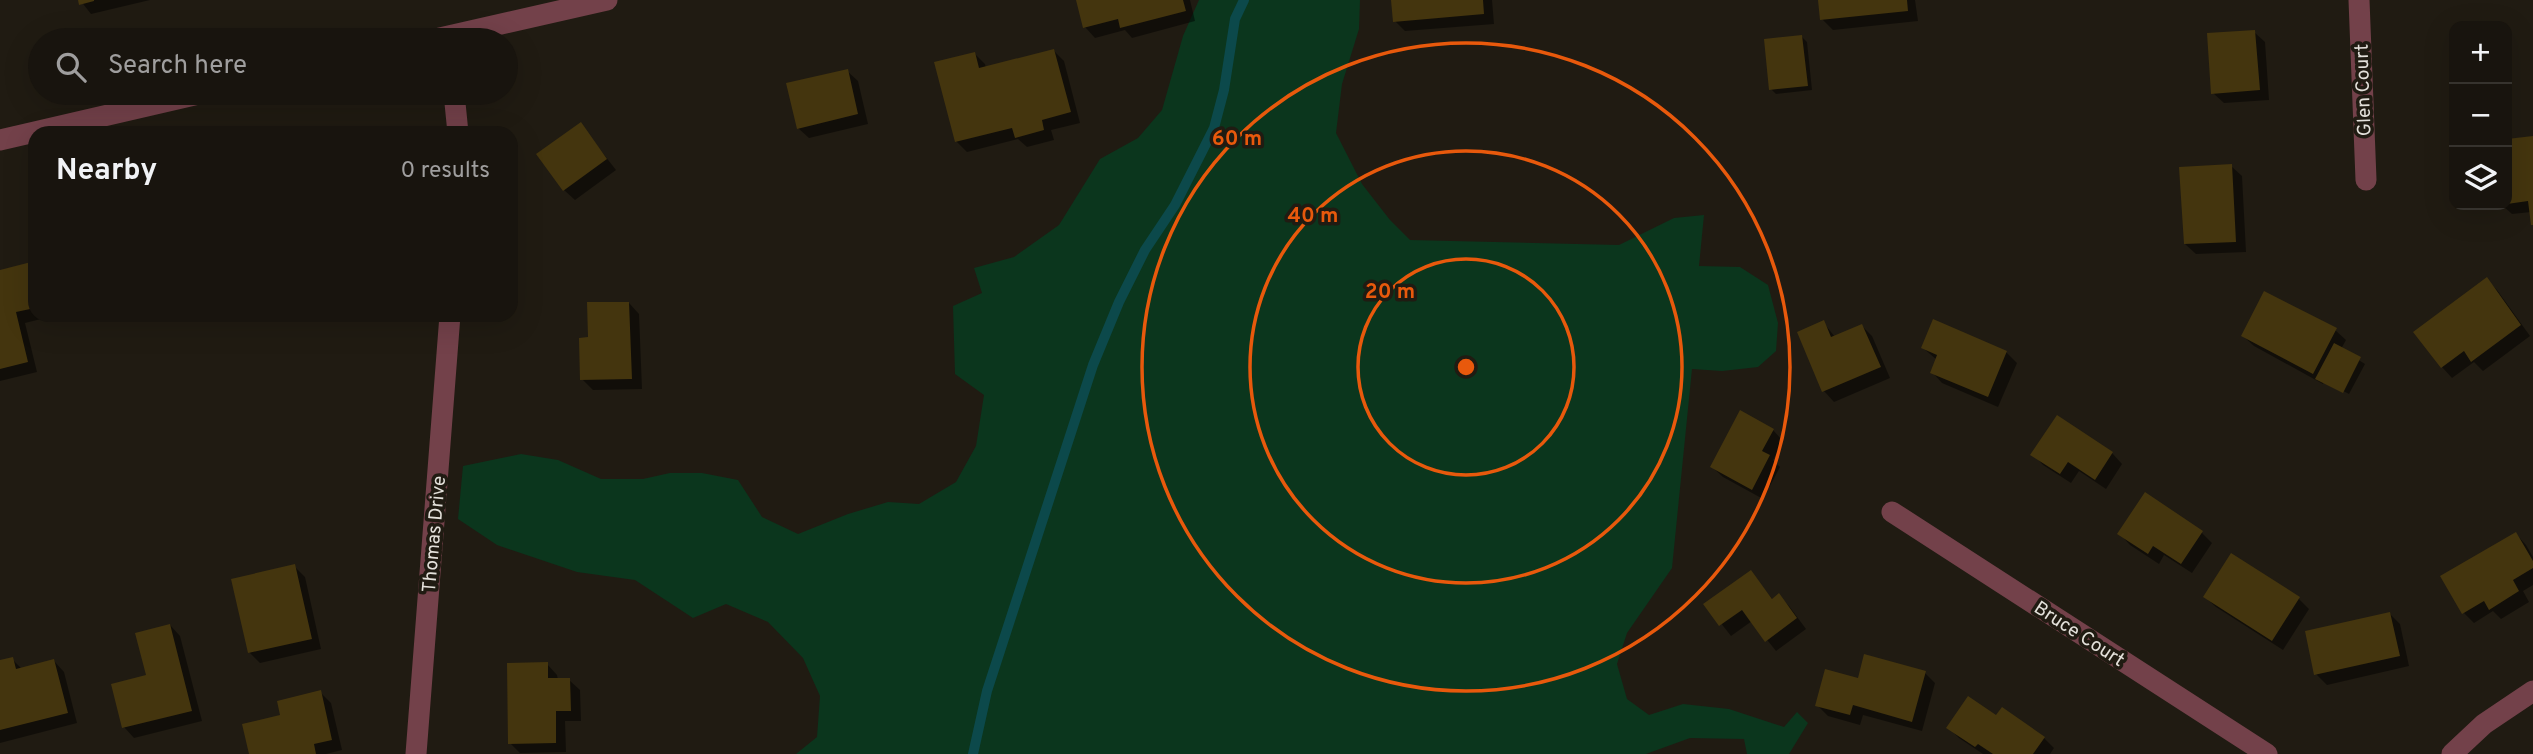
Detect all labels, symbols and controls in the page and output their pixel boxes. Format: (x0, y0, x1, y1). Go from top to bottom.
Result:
map controls (2449, 21, 2512, 210)
button: + (2449, 21, 2512, 84)
search box (28, 28, 518, 105)
street label: Glen Court (2350, 43, 2378, 136)
icon: search (52, 48, 90, 86)
text: Search here (108, 50, 247, 83)
button: − (2449, 84, 2512, 147)
text: 60 m (1212, 126, 1262, 153)
button: layers (2449, 147, 2512, 210)
text: Nearby (56, 153, 157, 190)
text: 0 results (401, 157, 490, 186)
text: 40 m (1288, 203, 1338, 230)
text: 20 m (1365, 279, 1415, 306)
centre of rings (1454, 355, 1478, 379)
street label: Thomas Drive (418, 475, 452, 594)
street label: Bruce Court (2029, 596, 2129, 673)

